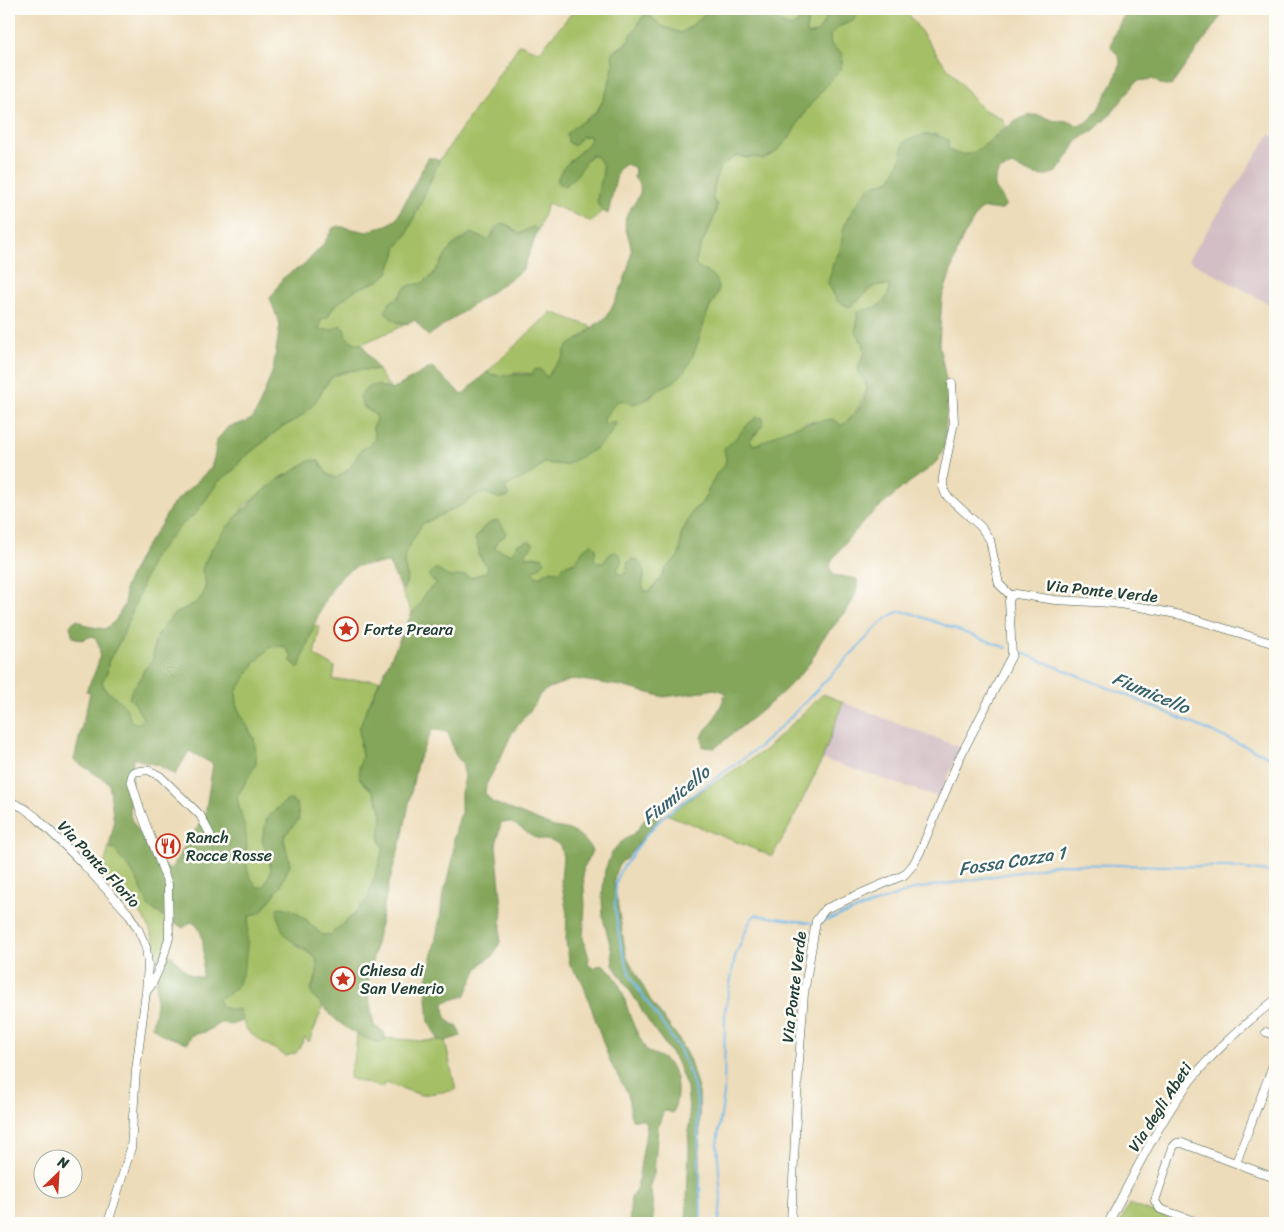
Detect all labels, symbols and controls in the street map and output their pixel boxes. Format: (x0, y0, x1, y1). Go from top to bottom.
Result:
street label: Via Ponte Verde (1045, 571, 1159, 611)
place label: Forte Preara (364, 615, 454, 644)
place icon: Forte Preara (333, 616, 359, 642)
water label: Fiumicello (1108, 662, 1196, 724)
water label: Fiumicello (635, 756, 719, 833)
street label: Via Ponte Florio (50, 813, 148, 915)
place label: Ranch Rocce Rosse (186, 823, 272, 870)
restaurant icon: Ranch Rocce Rosse (155, 833, 181, 859)
water label: Fossa Cozza 1 (956, 836, 1070, 885)
street label: Via Ponte Verde (773, 929, 815, 1044)
place label: Chiesa di San Venerio (360, 956, 444, 1003)
place icon: Chiesa di San Venerio (330, 966, 356, 992)
street label: Via degli Abeti (1120, 1056, 1200, 1158)
text: N (53, 1149, 73, 1176)
north arrow (32, 1150, 82, 1200)

